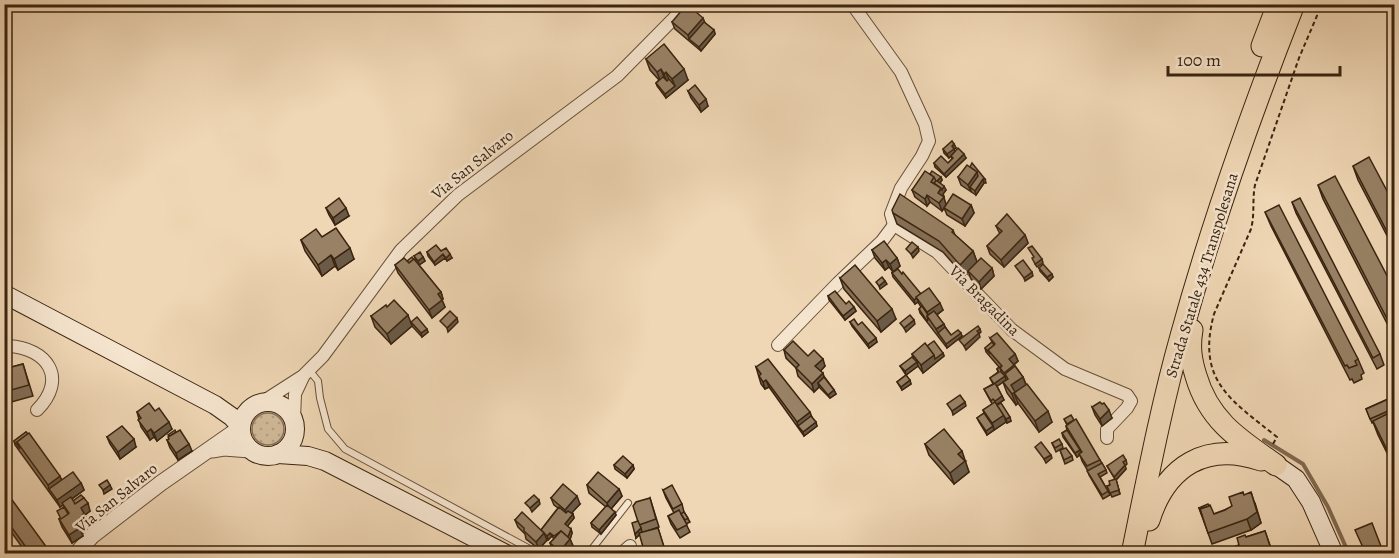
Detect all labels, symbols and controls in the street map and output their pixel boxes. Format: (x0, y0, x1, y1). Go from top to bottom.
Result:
scale bar (1168, 39, 1340, 77)
text: 100 m (1177, 48, 1221, 72)
street label: Via San Salvaro (426, 125, 518, 205)
street label: Strada Statale 434 Transpolesana (1160, 170, 1244, 381)
street label: Via Bragadina (943, 260, 1025, 341)
street label: Via San Salvaro (70, 458, 162, 538)

